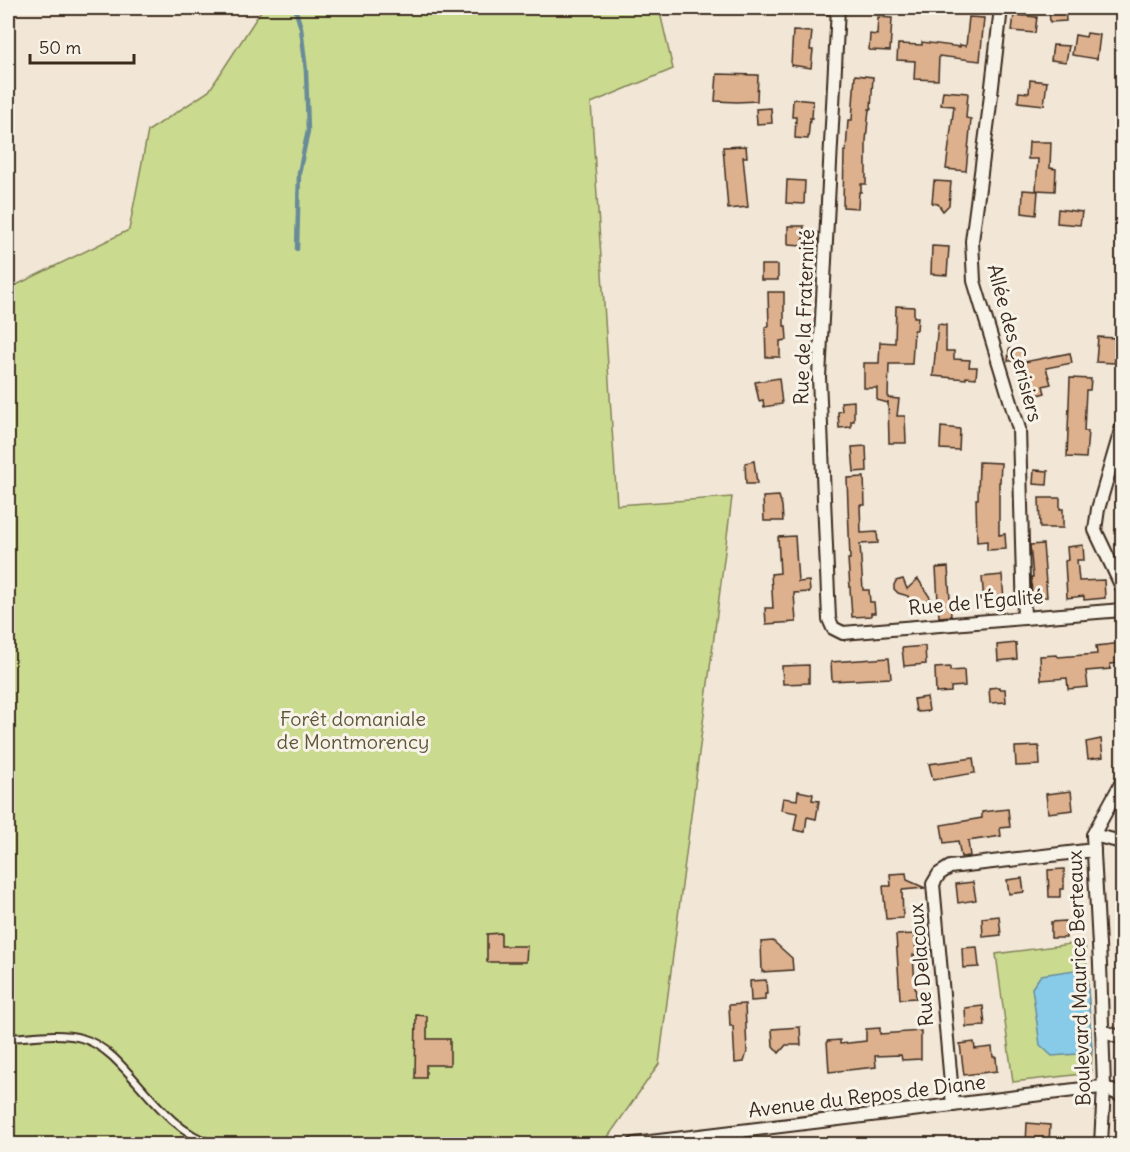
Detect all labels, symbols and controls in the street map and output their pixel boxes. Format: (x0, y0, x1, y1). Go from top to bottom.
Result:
scale bar (30, 27, 134, 65)
text: 50 m (39, 36, 81, 59)
street label: Rue de la Fraternité (788, 228, 819, 405)
street label: Allée des Cerisiers (982, 261, 1049, 424)
street label: Rue de l'Égalité (907, 583, 1045, 620)
park label: Forêt domaniale de Montmorency (277, 706, 429, 754)
street label: Boulevard Maurice Berteaux (1062, 849, 1095, 1106)
street label: Rue Delacoux (903, 902, 938, 1028)
street label: Avenue du Repos de Diane (747, 1069, 987, 1122)

